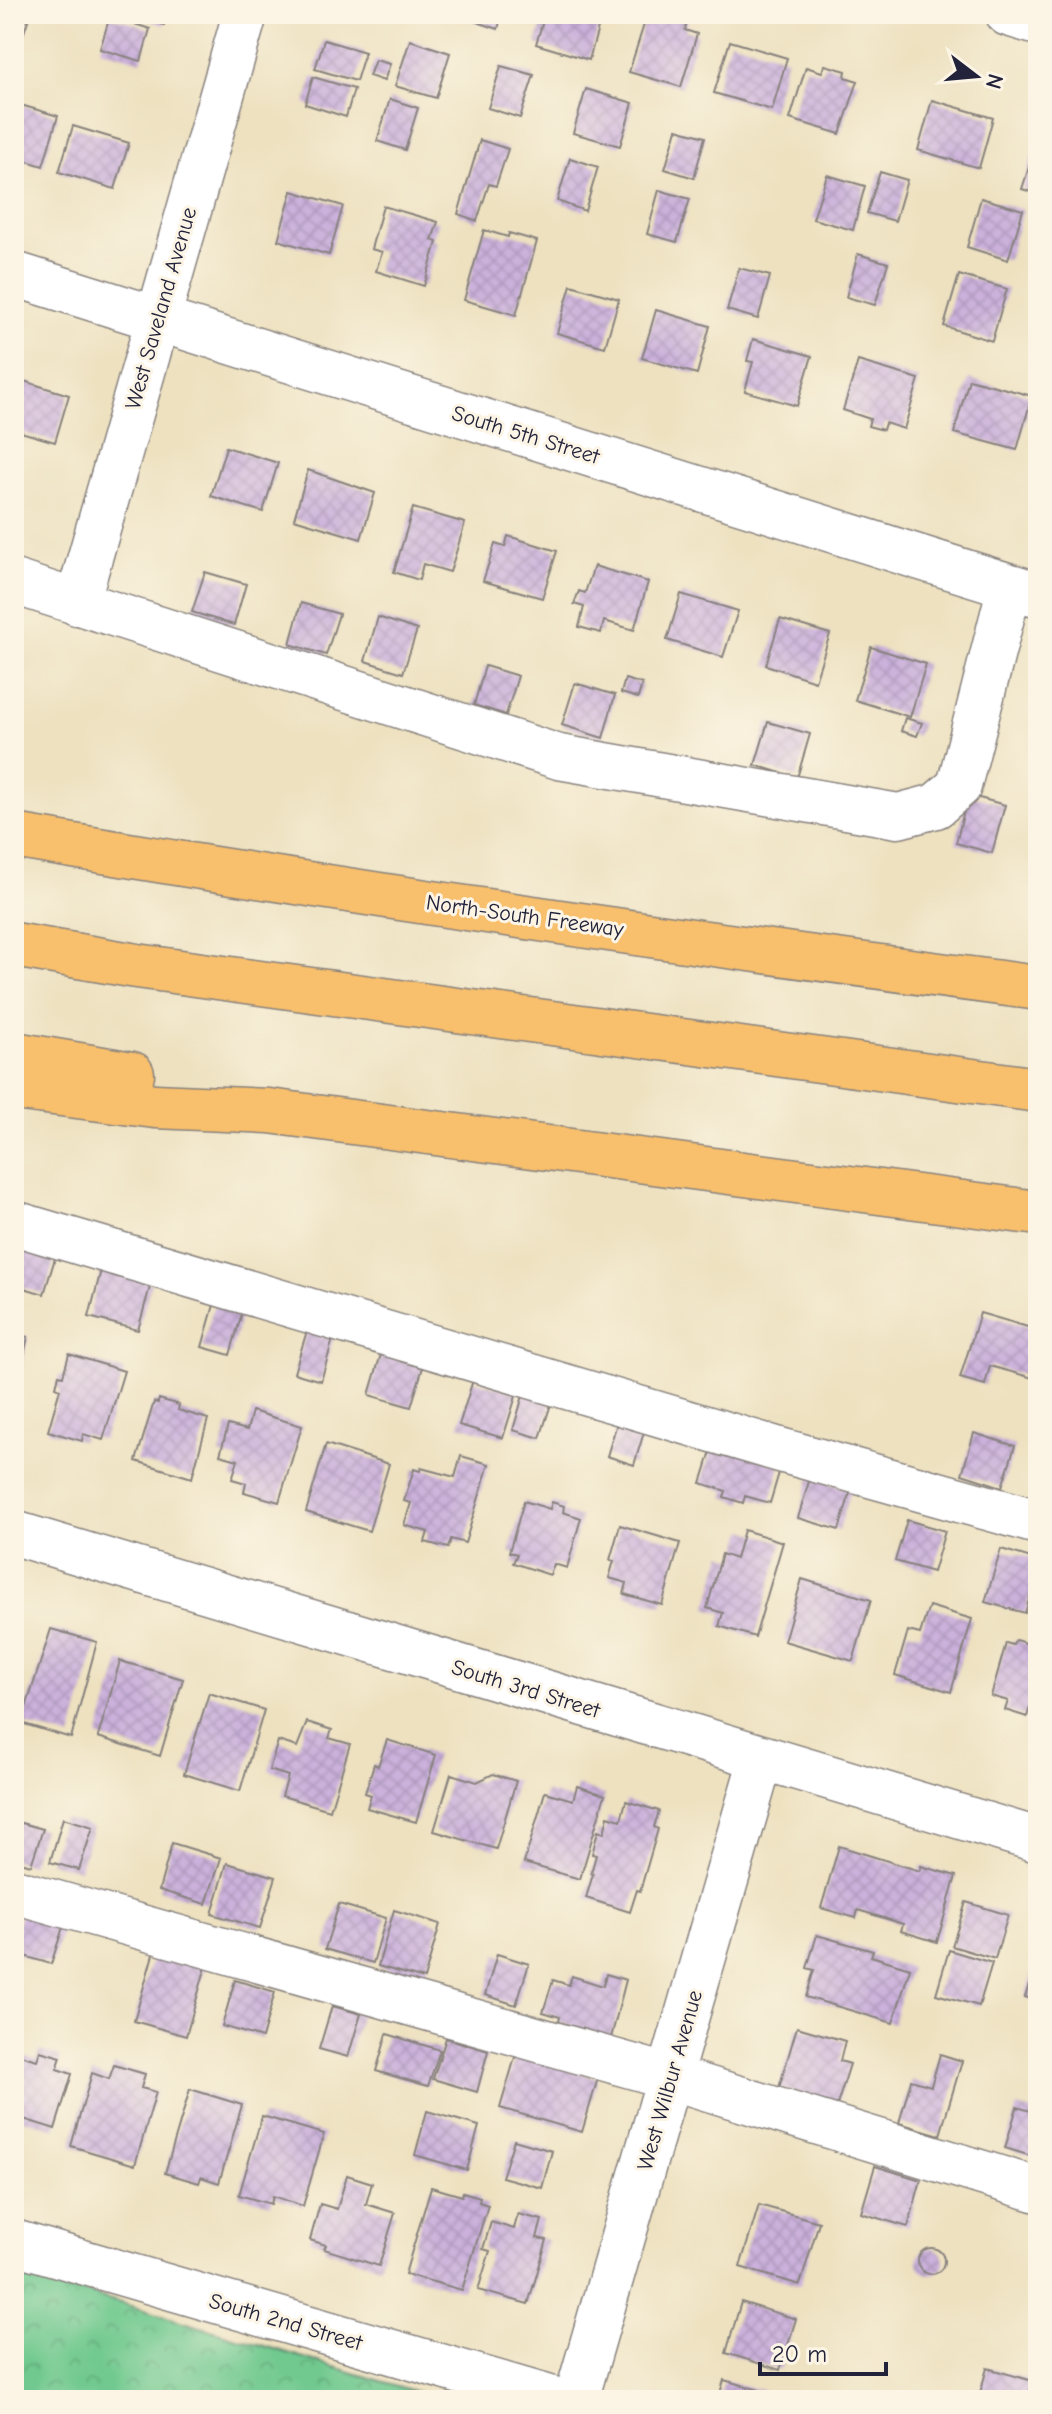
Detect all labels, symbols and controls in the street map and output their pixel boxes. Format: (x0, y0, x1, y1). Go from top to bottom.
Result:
north arrow (936, 36, 1016, 116)
text: N (980, 71, 1009, 92)
street label: West Saveland Avenue (120, 204, 202, 412)
street label: South 5th Street (449, 400, 603, 470)
street label: North-South Freeway (424, 889, 625, 943)
street label: South 3rd Street (448, 1654, 604, 1724)
street label: West Wilbur Avenue (632, 1987, 708, 2173)
street label: South 2nd Street (206, 2288, 366, 2356)
scale bar (760, 2326, 886, 2376)
text: 20 m (772, 2340, 827, 2368)

